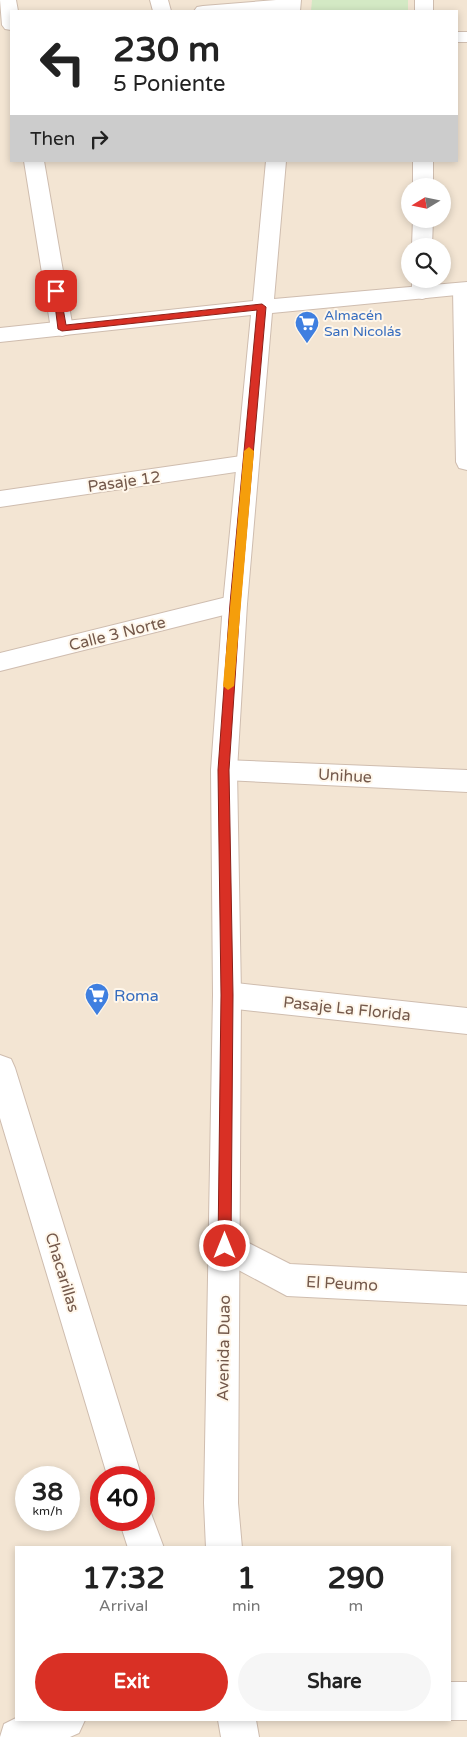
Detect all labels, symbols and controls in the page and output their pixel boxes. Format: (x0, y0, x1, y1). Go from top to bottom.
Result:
text: 230 m (113, 29, 220, 71)
icon: left (30, 30, 95, 95)
text: 5 Poniente (113, 71, 226, 97)
icon: right (85, 125, 113, 153)
text: Then (30, 128, 75, 150)
north arrow (401, 178, 451, 228)
map controls (401, 178, 451, 288)
button: search (401, 238, 451, 288)
pin (35, 270, 77, 312)
icon: arrive (42, 277, 70, 305)
place label: Almacén San Nicolás (324, 307, 402, 340)
supermarket icon: Almacén San Nicolás (294, 310, 320, 344)
street label: Pasaje 12 (86, 467, 162, 497)
street label: Calle 3 Norte (67, 612, 168, 656)
street label: Unihue (317, 765, 372, 787)
supermarket icon: Roma (84, 982, 110, 1016)
place label: Roma (114, 986, 159, 1006)
street label: Pasaje La Florida (282, 992, 412, 1026)
position arrow (198, 1219, 250, 1271)
street label: Chacarillas (40, 1230, 84, 1314)
street label: El Peumo (305, 1272, 378, 1296)
street label: Avenida Duao (213, 1295, 235, 1401)
speed limit sign: 40 (90, 1466, 155, 1531)
text: 38 (32, 1477, 63, 1507)
text: km/h (32, 1504, 63, 1518)
text: 17:32 (82, 1560, 165, 1597)
text: 1 (237, 1560, 256, 1597)
text: 290 (328, 1560, 384, 1597)
text: Arrival (99, 1596, 148, 1616)
text: min (232, 1596, 261, 1616)
text: m (348, 1596, 363, 1616)
button: Exit (35, 1653, 228, 1711)
button: Share (238, 1653, 431, 1711)

